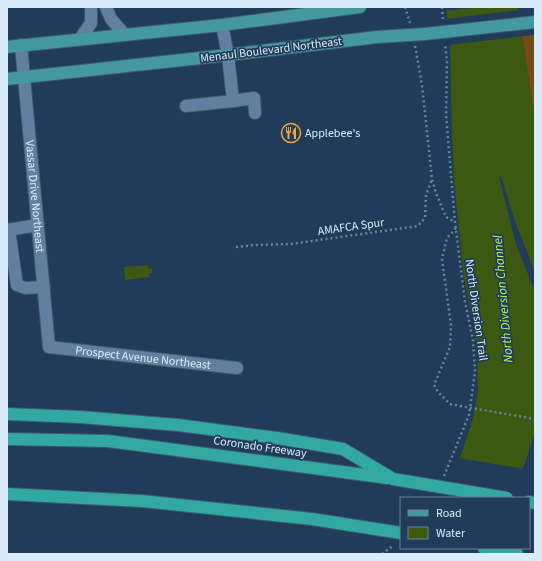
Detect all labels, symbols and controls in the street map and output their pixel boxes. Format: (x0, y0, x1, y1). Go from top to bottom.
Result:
street label: Menaul Boulevard Northeast (199, 33, 343, 67)
restaurant icon: Applebee's (280, 122, 302, 144)
place label: Applebee's (305, 125, 360, 142)
street label: Vassar Drive Northeast (21, 139, 49, 253)
street label: AMAFCA Spur (317, 214, 386, 240)
water label: North Diversion Channel (488, 233, 518, 364)
street label: North Diversion Trail (460, 258, 492, 362)
street label: Prospect Avenue Northeast (75, 342, 212, 374)
street label: Coronado Freeway (212, 432, 308, 462)
legend (400, 497, 530, 549)
text: Road (436, 505, 462, 522)
text: Water (436, 525, 466, 542)

